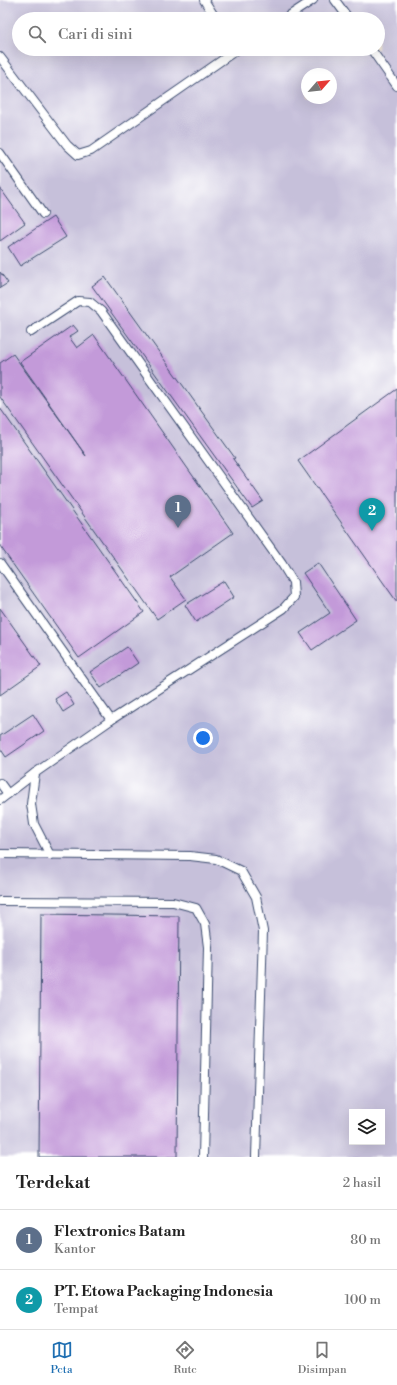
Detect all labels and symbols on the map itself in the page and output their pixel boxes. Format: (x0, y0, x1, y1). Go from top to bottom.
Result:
north arrow (301, 68, 337, 104)
pin: 1 (165, 495, 191, 528)
pin: 2 (359, 498, 385, 531)
your location (193, 728, 213, 748)

